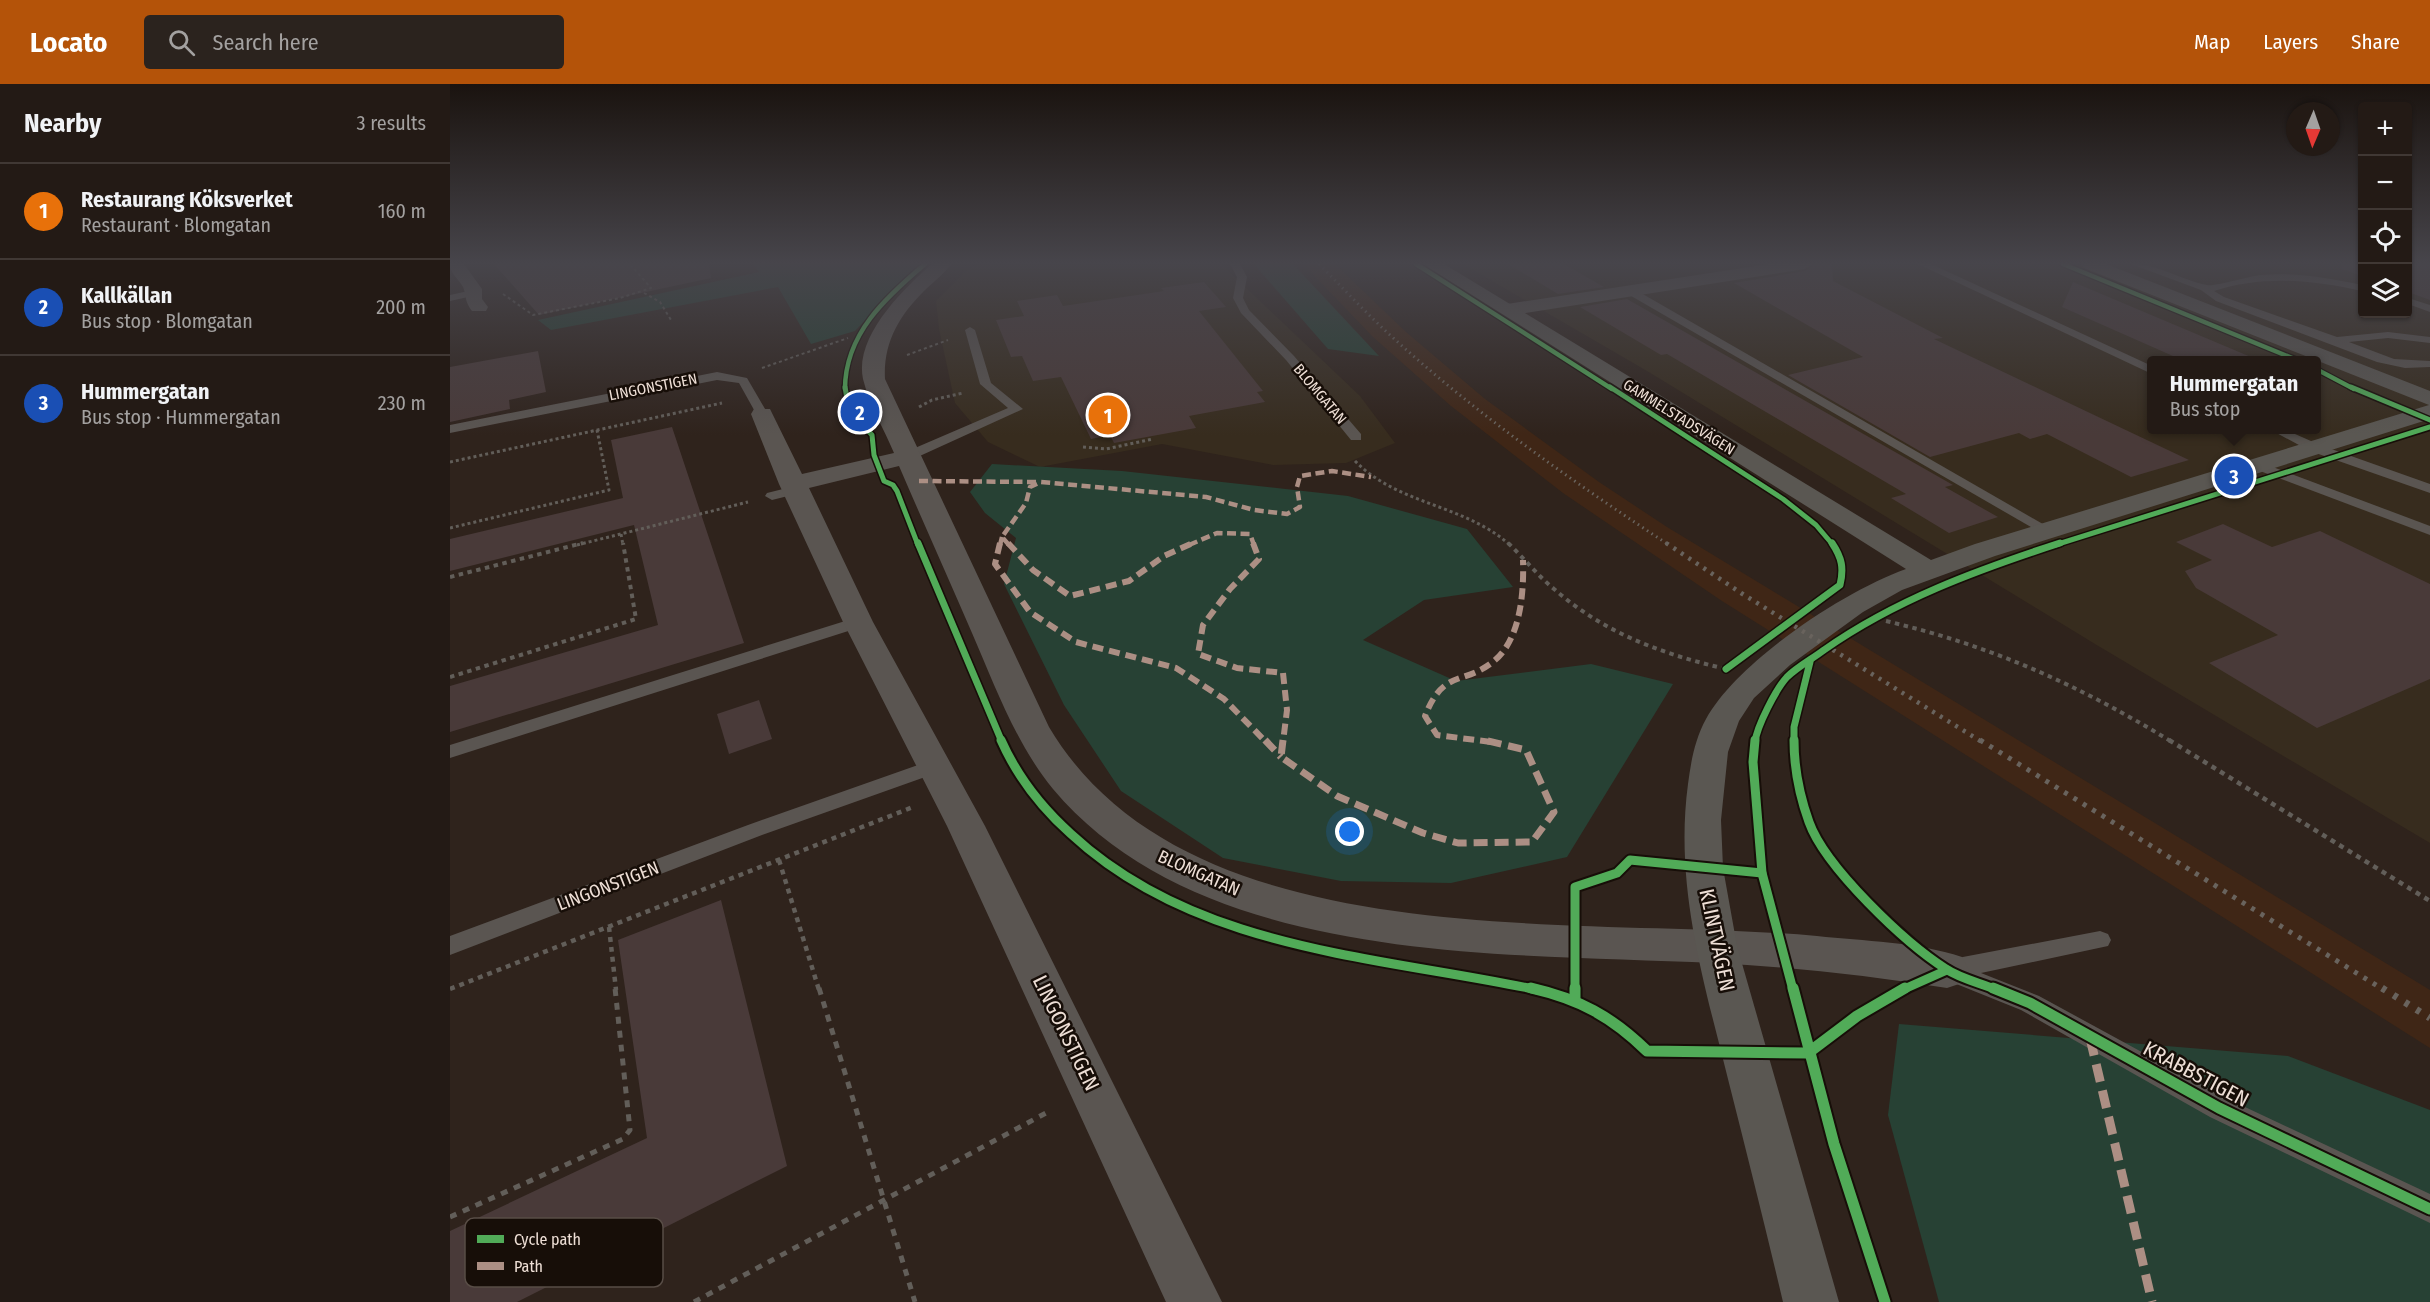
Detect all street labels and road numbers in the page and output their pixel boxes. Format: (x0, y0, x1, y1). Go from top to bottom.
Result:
street label: BLOMGATAN (1290, 360, 1350, 428)
street label: LINGONSTIGEN (607, 370, 699, 404)
street label: GAMMELSTADSVÄGEN (1620, 375, 1738, 459)
street label: BLOMGATAN (1155, 845, 1243, 901)
street label: LINGONSTIGEN (554, 856, 662, 916)
street label: KLINTVÄGEN (1693, 886, 1741, 994)
street label: LINGONSTIGEN (1027, 971, 1105, 1095)
street label: KRABBSTIGEN (2139, 1035, 2253, 1113)

